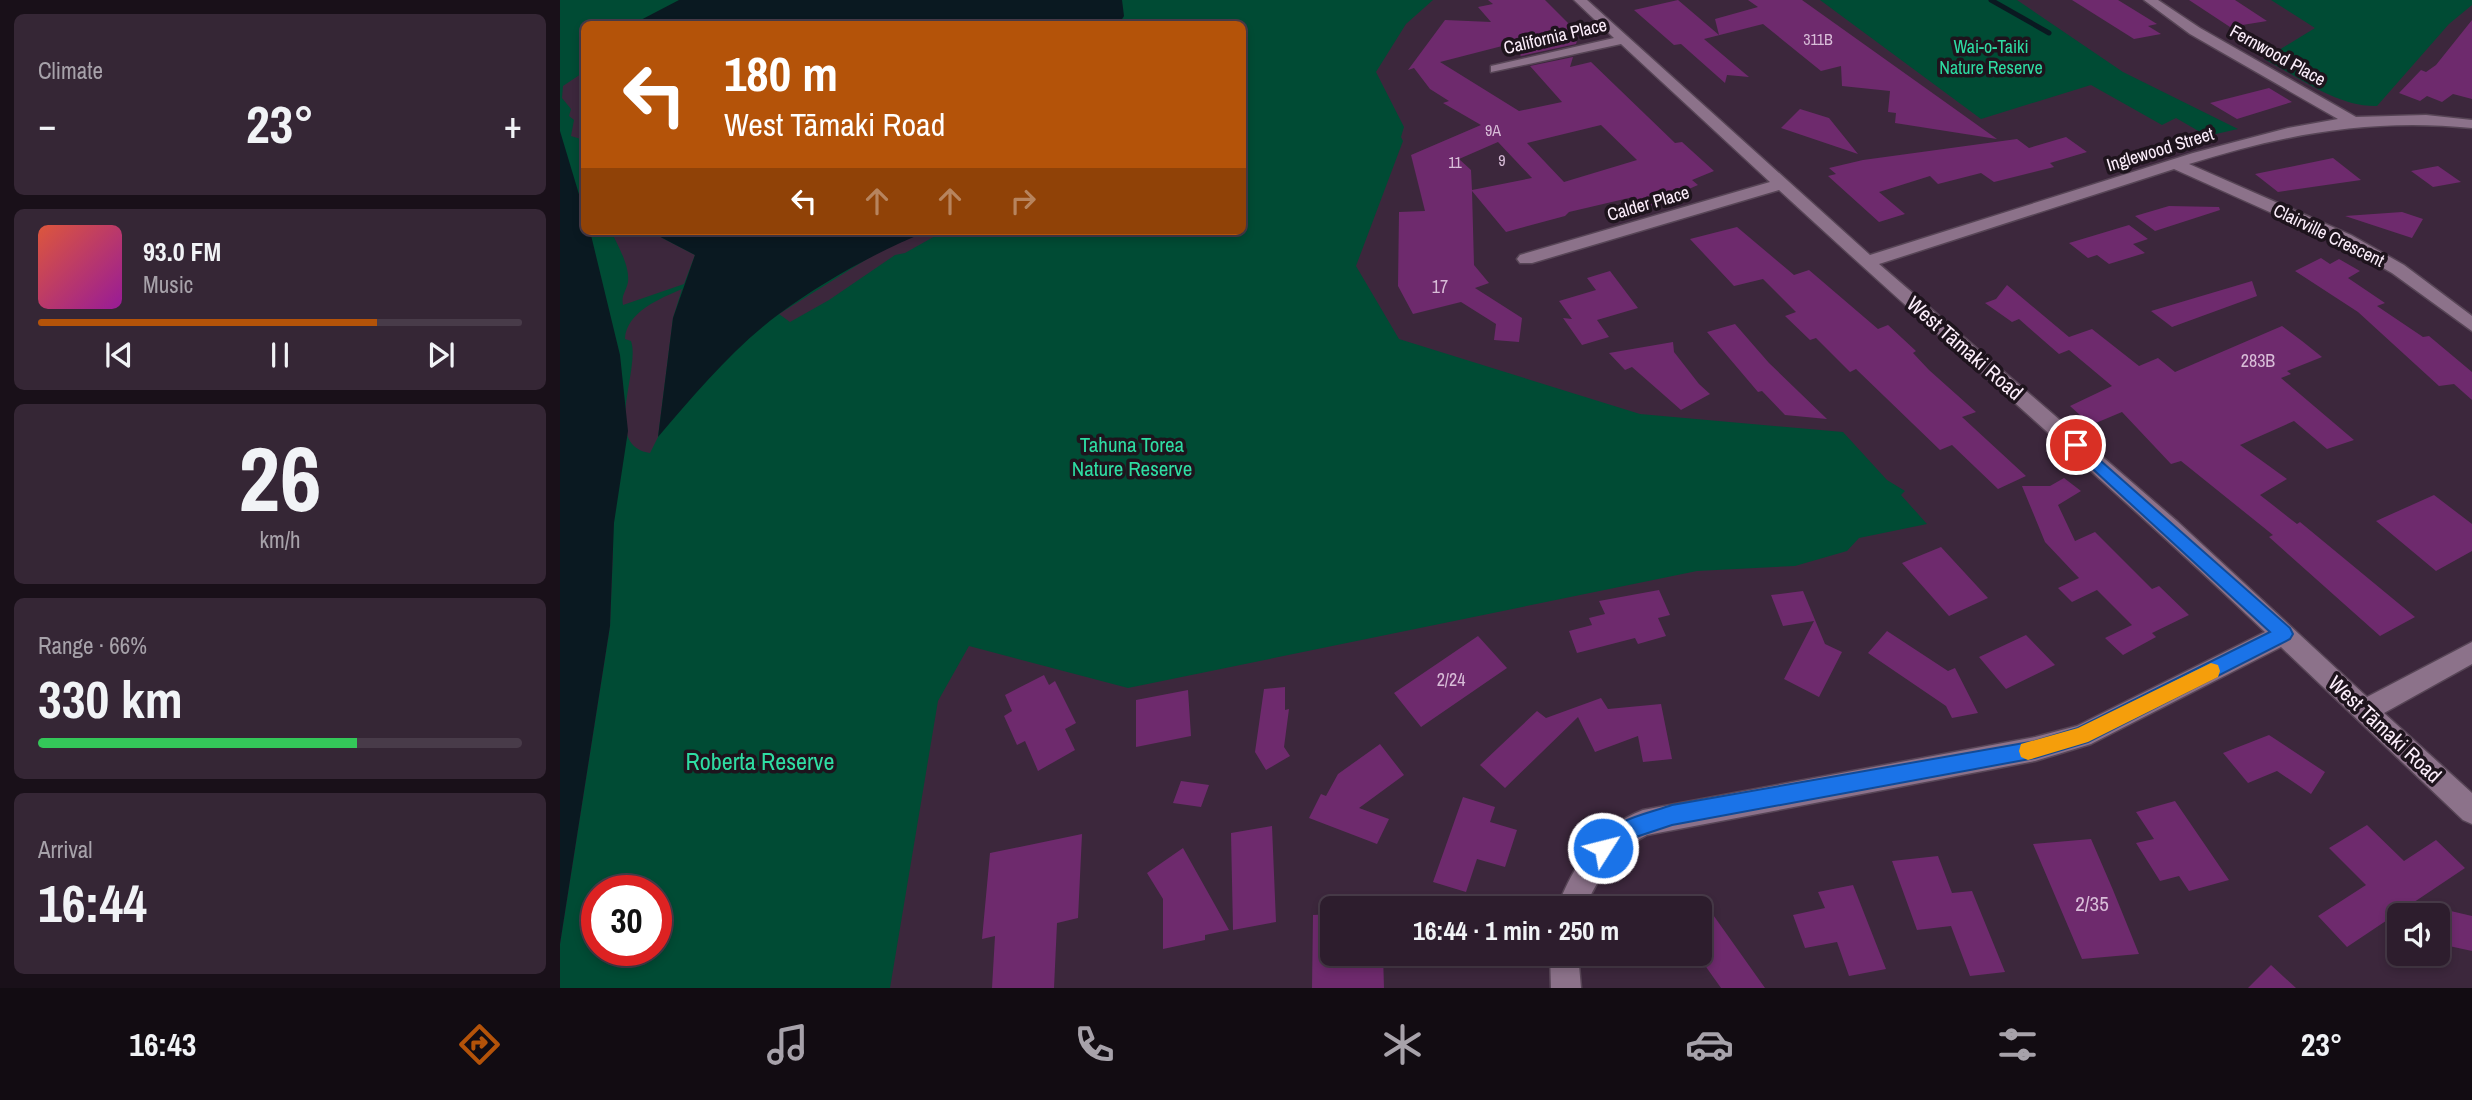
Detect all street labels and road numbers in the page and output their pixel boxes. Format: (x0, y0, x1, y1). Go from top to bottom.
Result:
street label: California Place (1501, 12, 1609, 60)
street label: Fernwood Place (2226, 18, 2330, 92)
street label: Inglewood Street (2103, 121, 2217, 177)
street label: Calder Place (1604, 179, 1692, 227)
street label: Clairville Crescent (2269, 197, 2389, 273)
street label: West Tāmaki Road (1901, 289, 2029, 407)
street label: West Tāmaki Road (2322, 669, 2448, 789)

